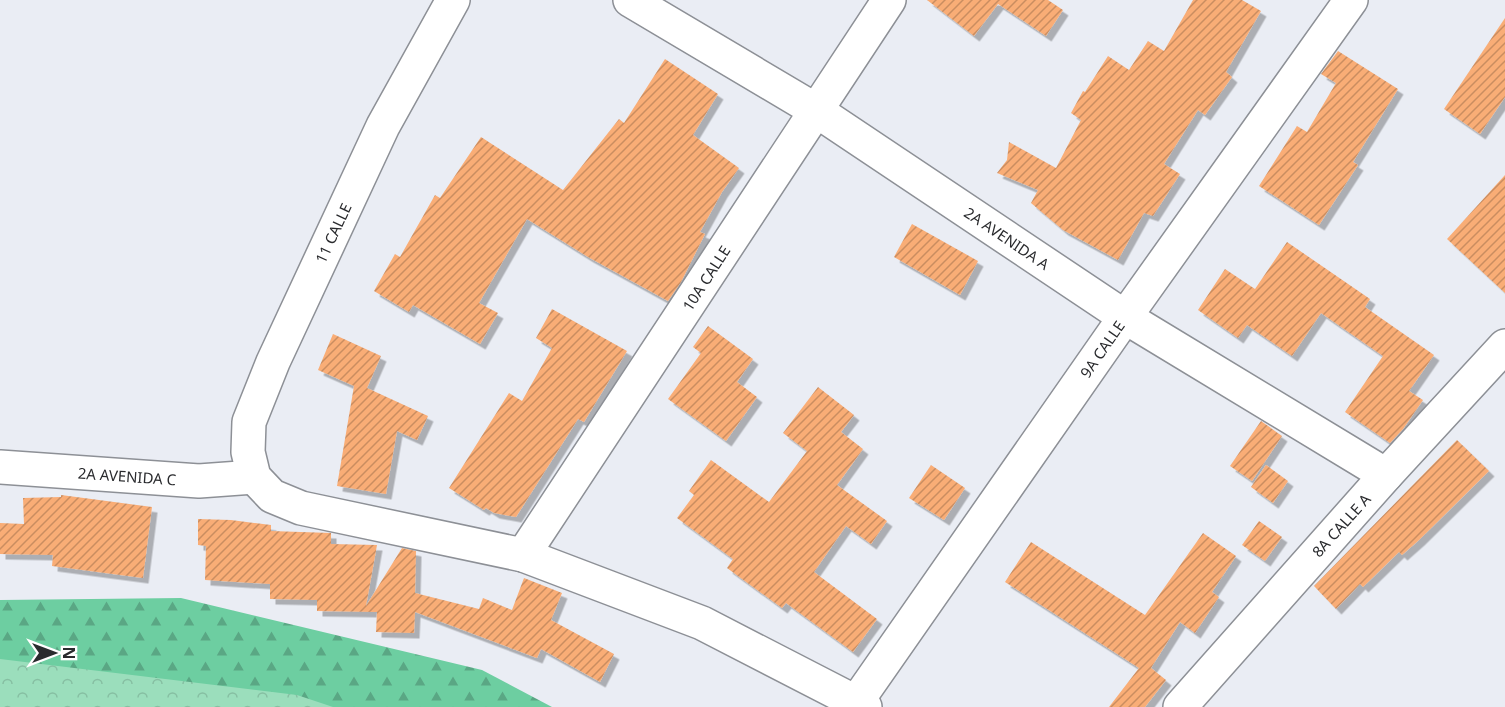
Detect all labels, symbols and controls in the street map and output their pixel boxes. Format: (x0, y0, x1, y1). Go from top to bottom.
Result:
street label: 11 CALLE (310, 200, 356, 266)
street label: 2A AVENIDA A (961, 202, 1054, 274)
street label: 10A CALLE (678, 242, 734, 314)
street label: 9A CALLE (1075, 317, 1129, 381)
street label: 2A AVENIDA C (77, 463, 177, 489)
street label: 8A CALLE A (1307, 489, 1375, 561)
north arrow (24, 623, 84, 683)
text: N (58, 646, 80, 660)

